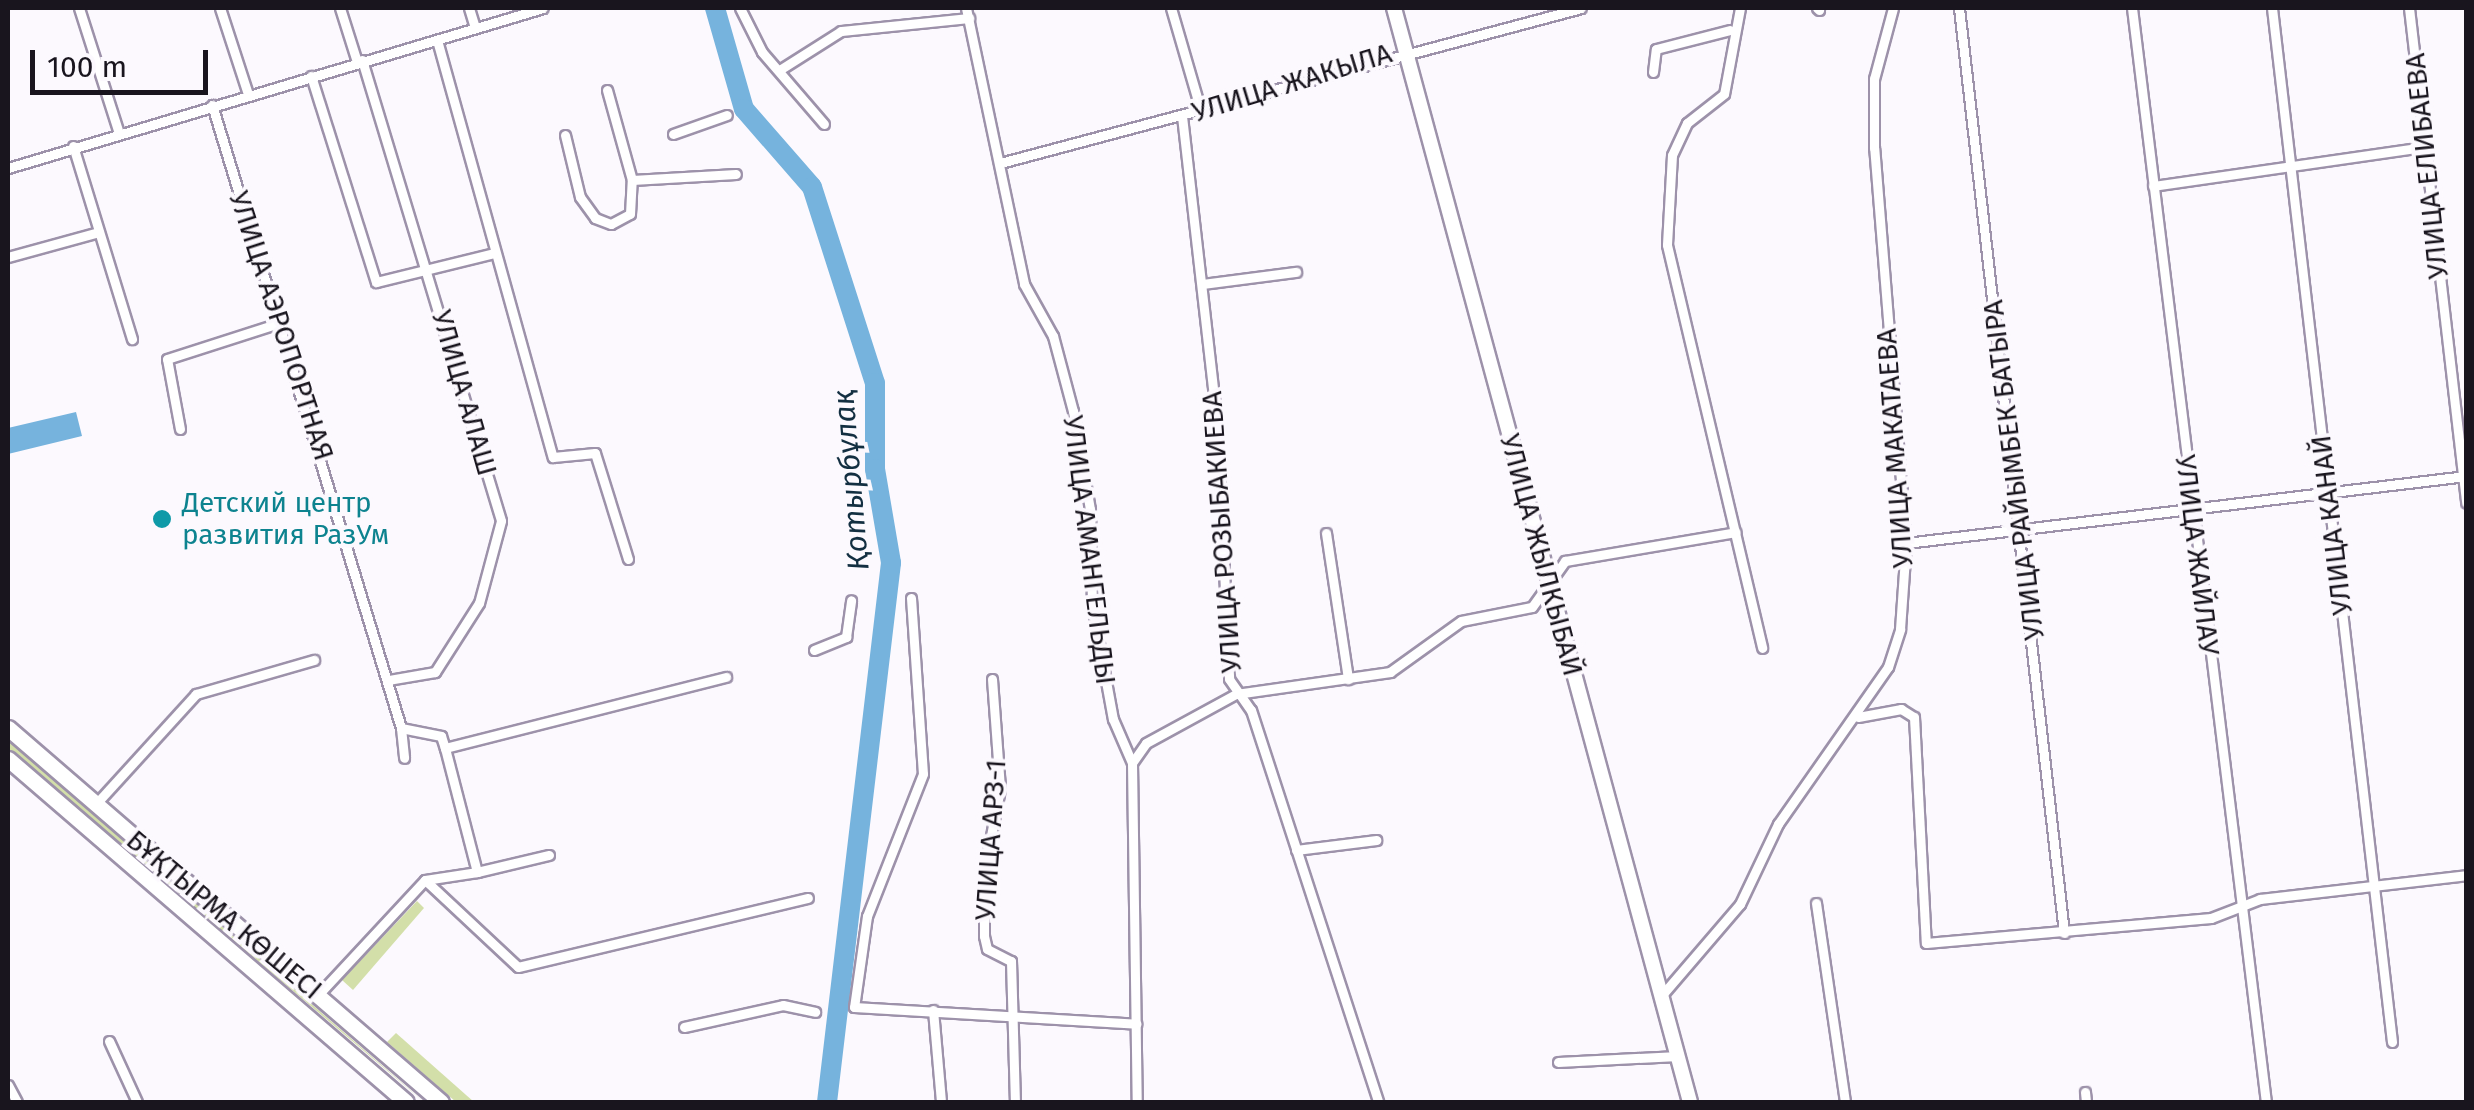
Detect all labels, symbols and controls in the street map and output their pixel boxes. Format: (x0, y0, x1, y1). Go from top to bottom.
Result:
scale bar (35, 30, 212, 92)
street label: УЛИЦА ЖАКЫЛА (1188, 37, 1396, 129)
text: 100 m (47, 49, 127, 85)
street label: УЛИЦА ЕЛИБАЕВА (2398, 52, 2456, 280)
street label: УЛИЦА АЭРОПОРТНАЯ (222, 187, 340, 465)
street label: УЛИЦА РАЙЫМБЕК БАТЫРА (1976, 298, 2052, 642)
street label: УЛИЦА АЛАШ (424, 306, 504, 480)
street label: УЛИЦА МАКАТАЕВА (1870, 327, 1920, 569)
water label: Қотырбұлақ (825, 388, 877, 572)
street label: УЛИЦА РОЗЫБАКИЕВА (1195, 390, 1249, 674)
street label: УЛИЦА АМАНГЕЛЬДЫ (1056, 414, 1122, 686)
street label: УЛИЦА ЖЫЛКЫБАЙ (1493, 430, 1589, 680)
street label: УЛИЦА КАНАЙ (2304, 433, 2360, 617)
street label: УЛИЦА ЖАЙЛАУ (2168, 453, 2226, 657)
place label: Детский центр развития РазУм (182, 486, 389, 552)
marker: Детский центр развития РазУм (151, 508, 173, 530)
street label: УЛИЦА АРЗ-1 (969, 758, 1013, 922)
street label: БҰҚТЫРМА КӨШЕСІ (119, 823, 329, 1007)

